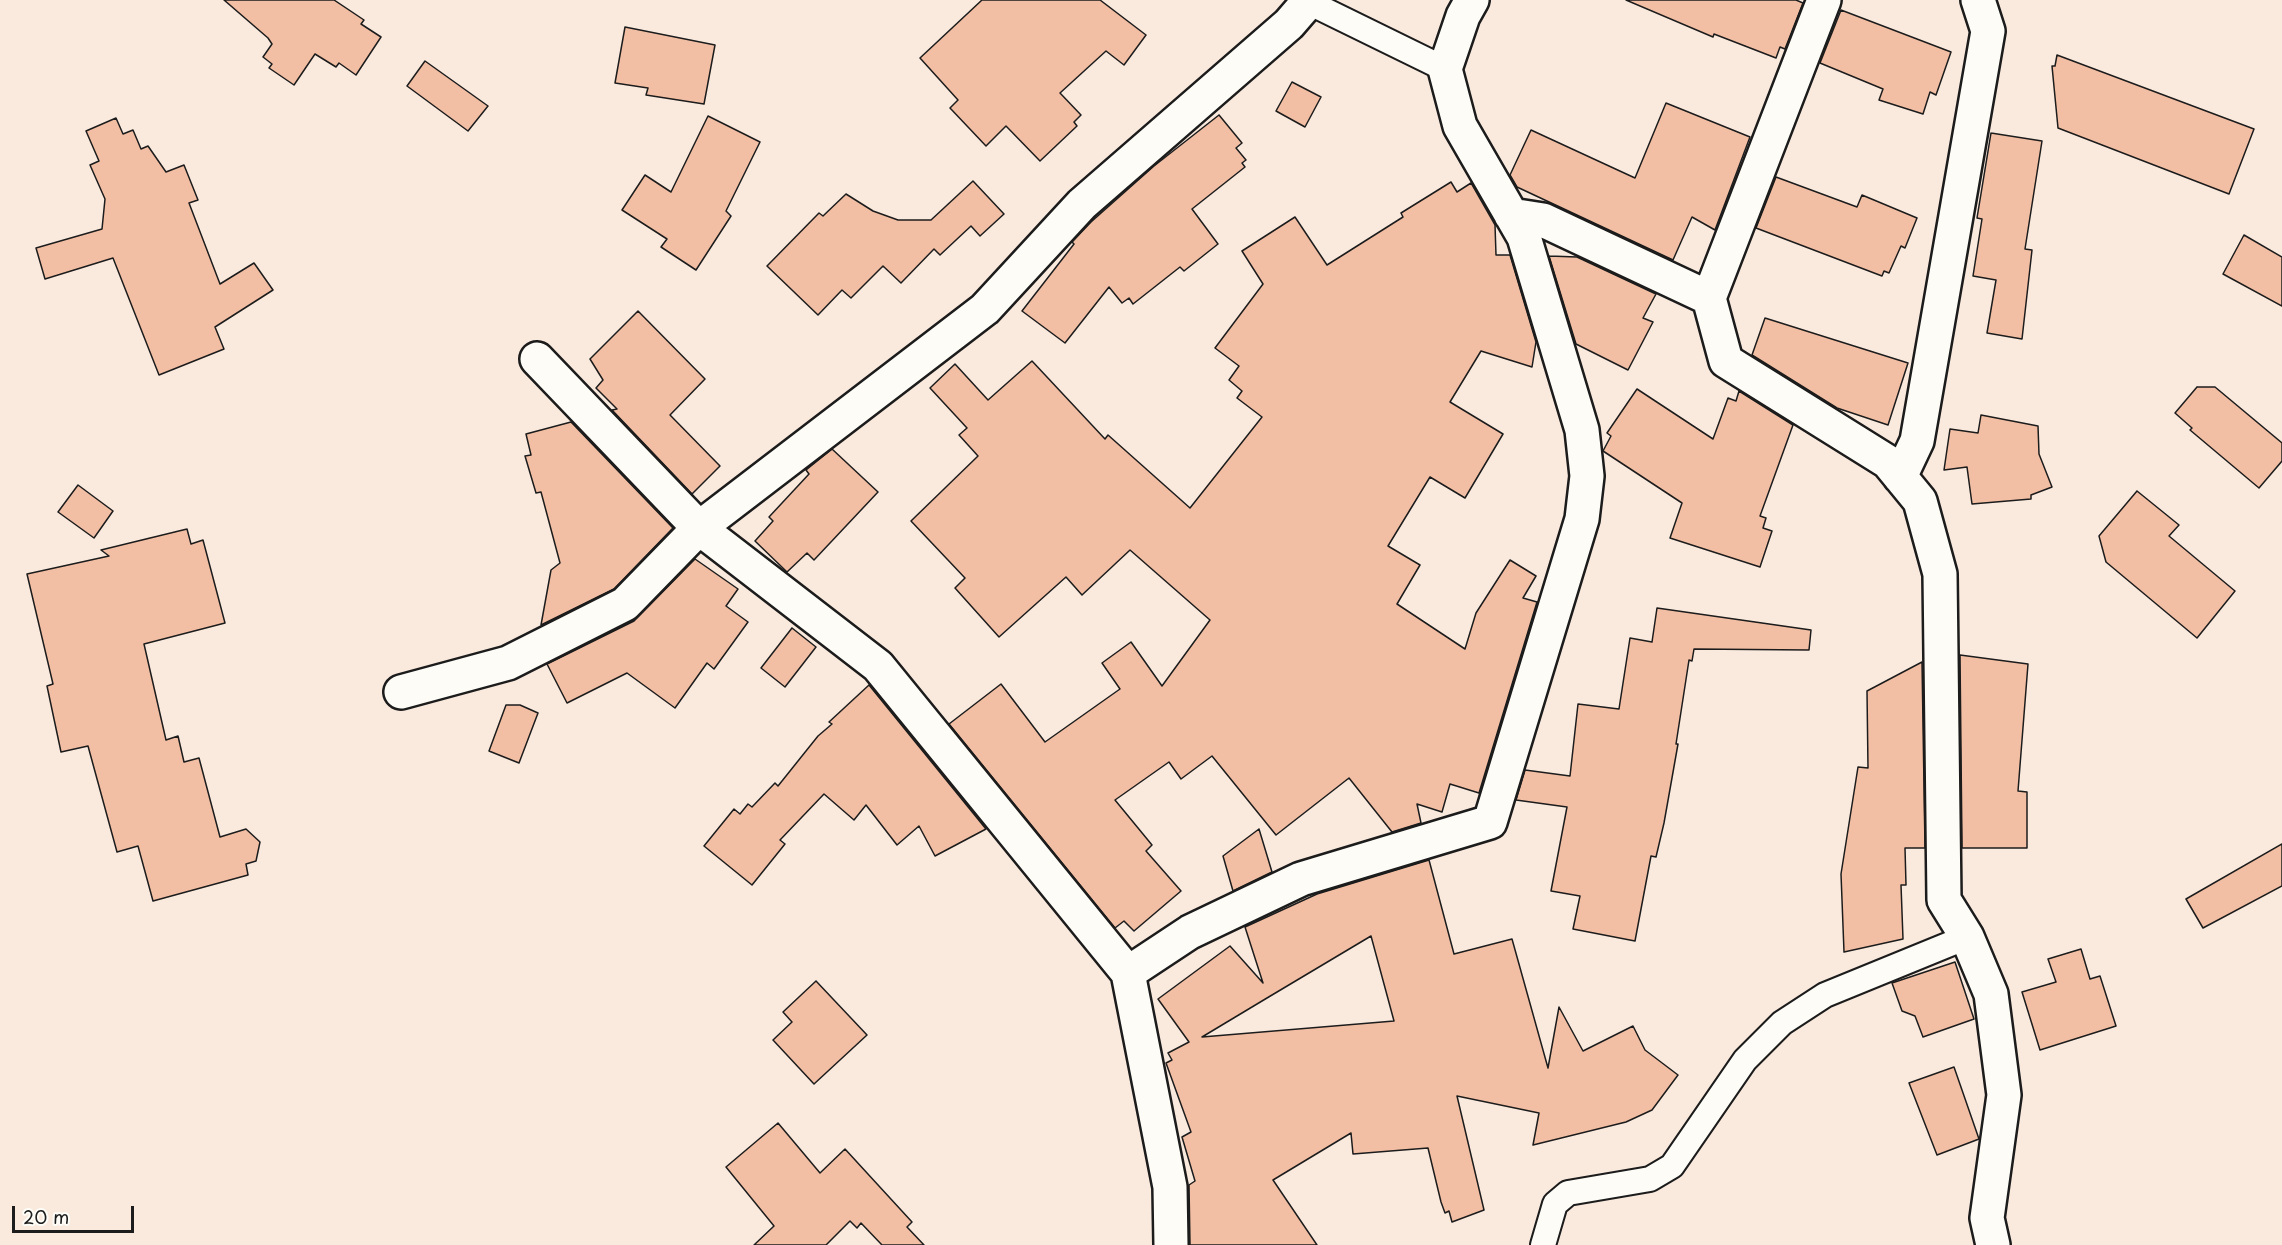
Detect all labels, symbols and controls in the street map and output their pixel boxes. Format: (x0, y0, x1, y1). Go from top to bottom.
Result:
scale bar (15, 1194, 136, 1232)
text: 20 m (23, 1203, 69, 1230)

